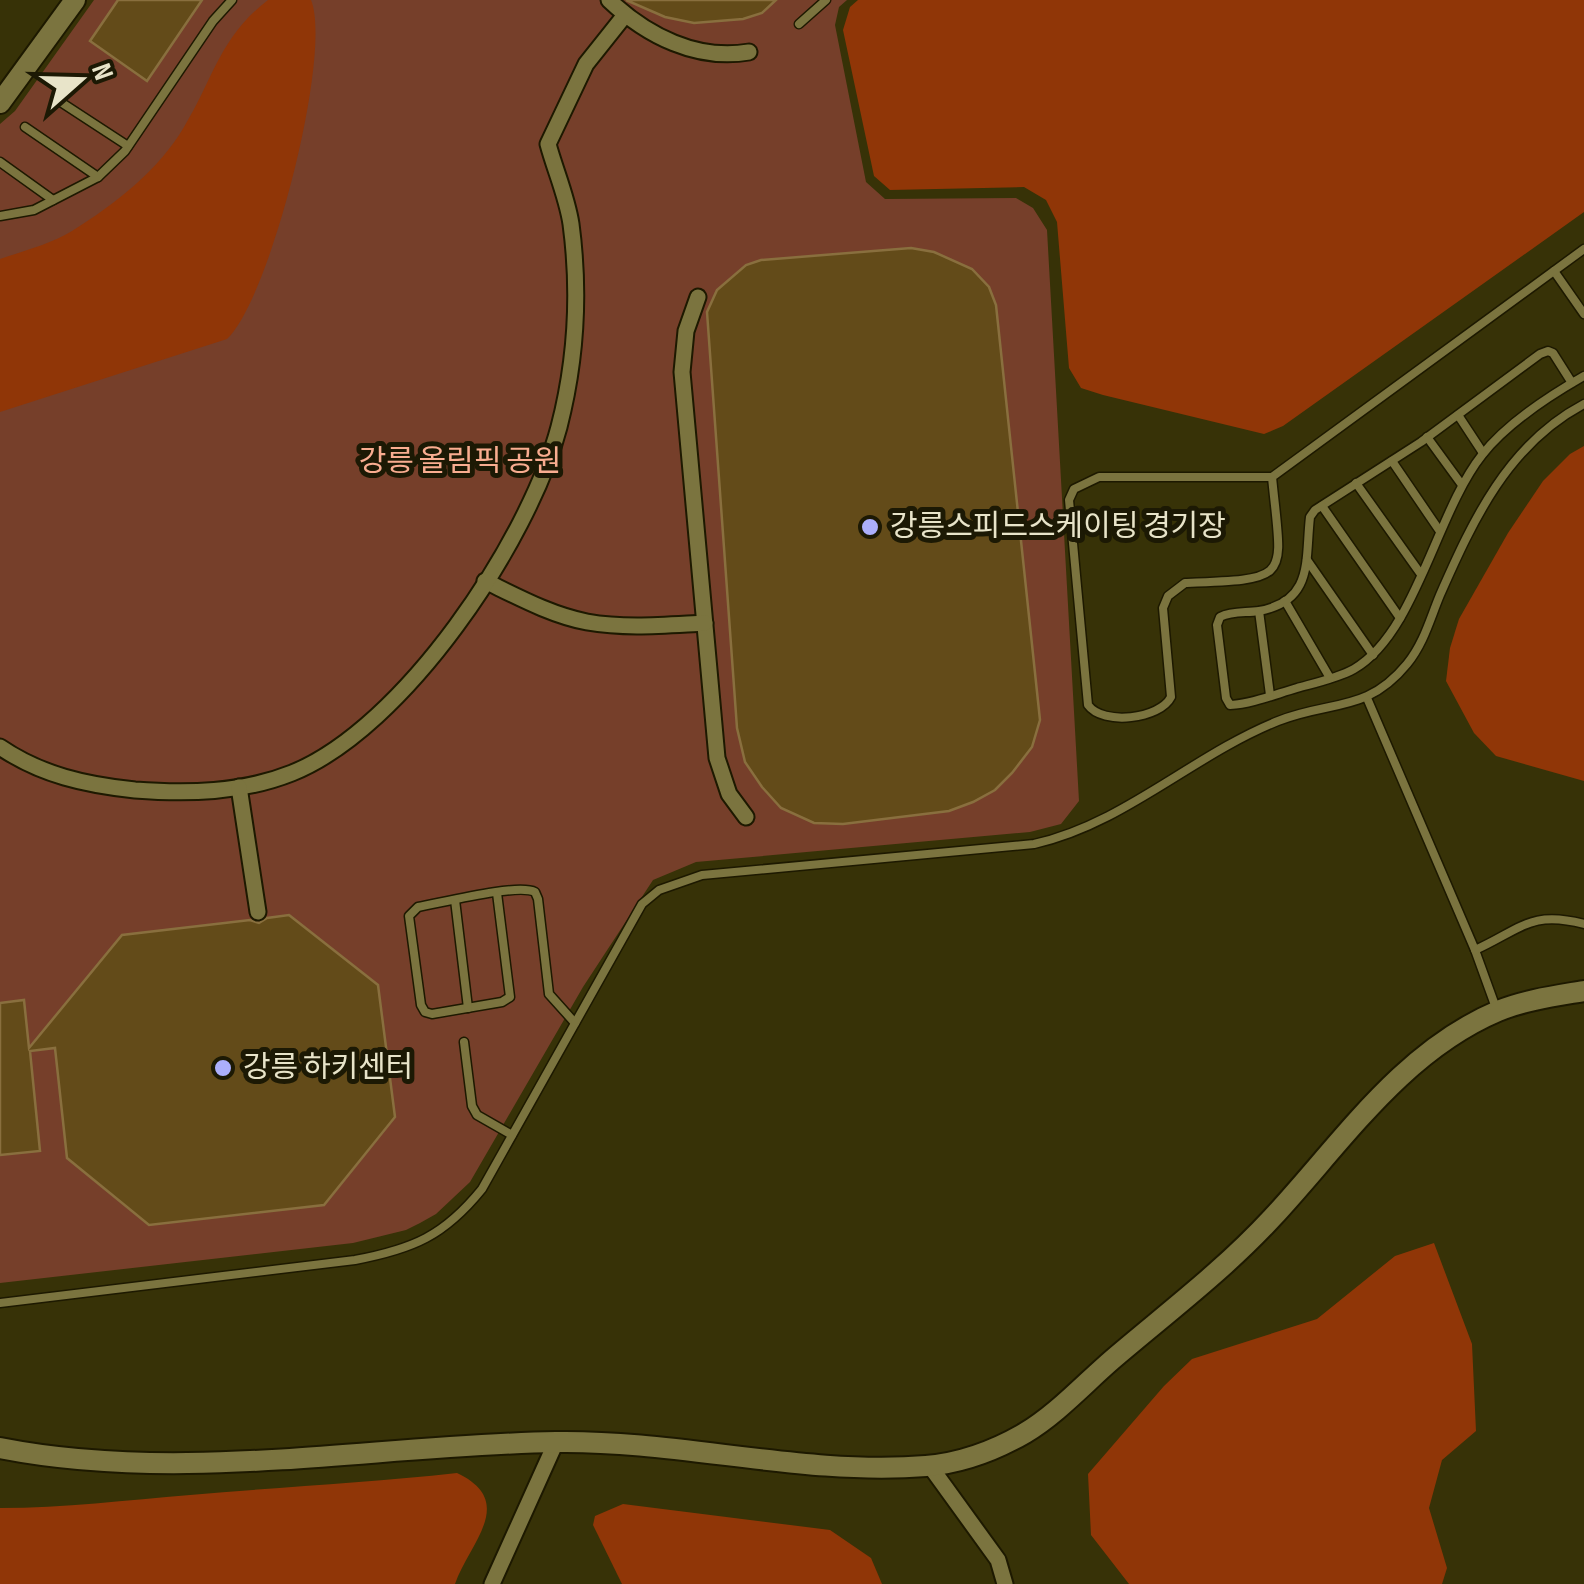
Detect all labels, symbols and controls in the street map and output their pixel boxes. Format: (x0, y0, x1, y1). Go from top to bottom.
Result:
north arrow (30, 30, 130, 130)
text: N (84, 59, 120, 85)
park label: 강릉 올림픽 공원 (359, 444, 561, 480)
place label: 강릉스피드스케이팅 경기장 (890, 509, 1226, 545)
marker: 강릉스피드스케이팅 경기장 (859, 516, 881, 538)
place label: 강릉 하키센터 (243, 1050, 413, 1086)
marker: 강릉 하키센터 (212, 1057, 234, 1079)

